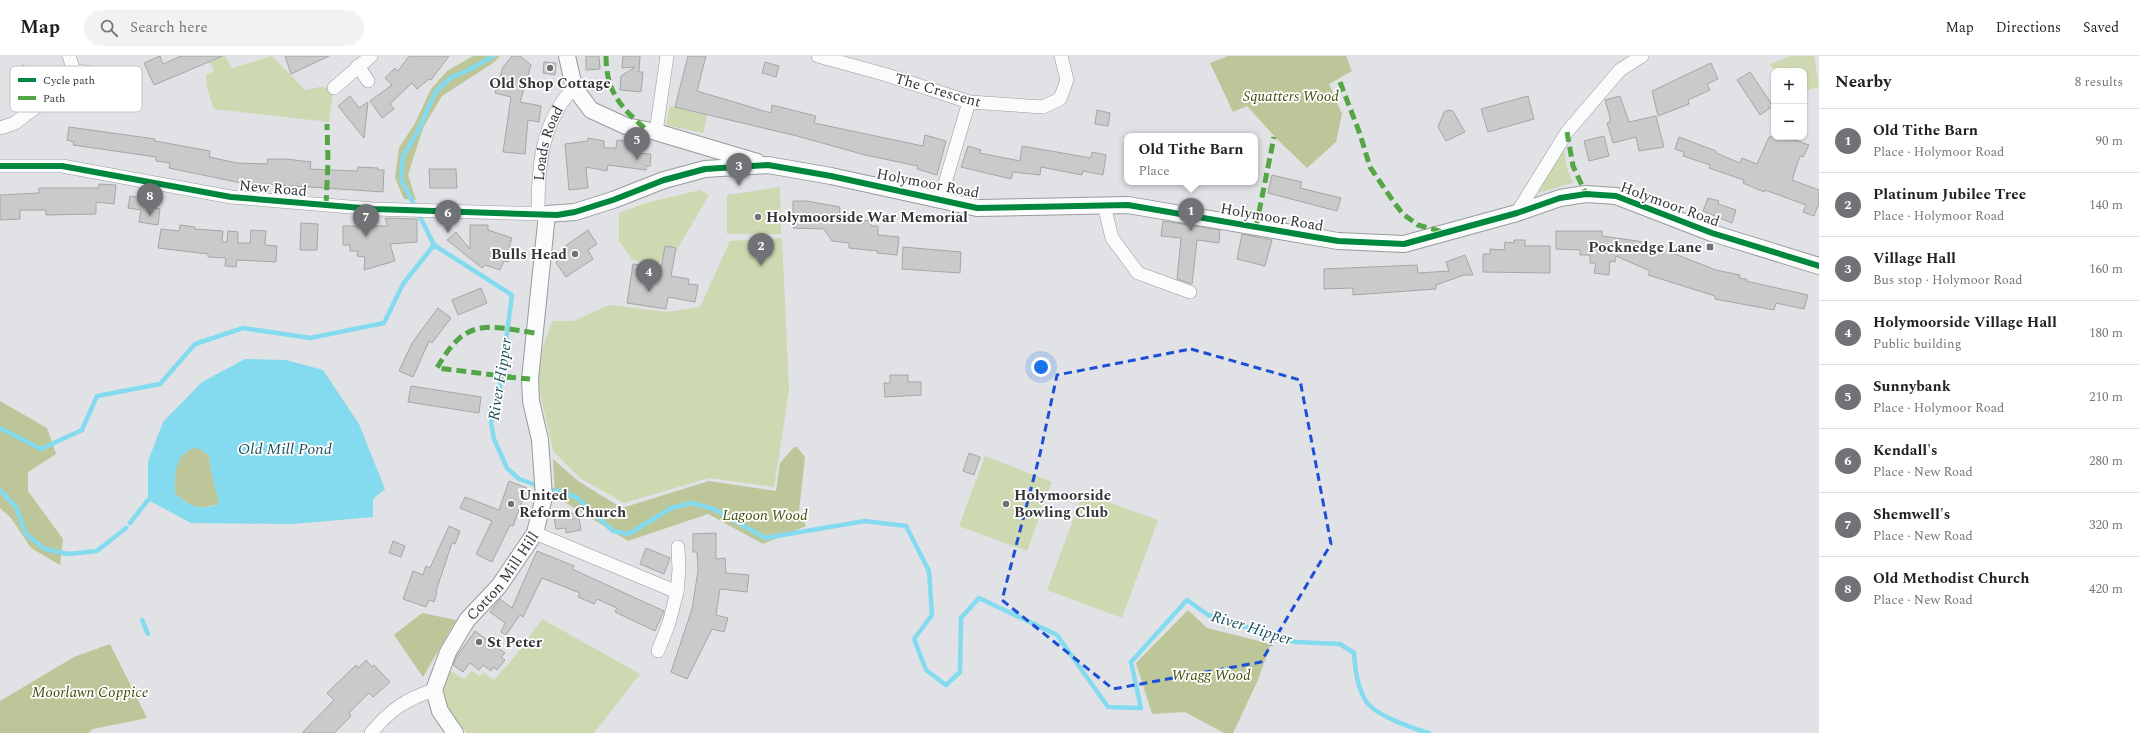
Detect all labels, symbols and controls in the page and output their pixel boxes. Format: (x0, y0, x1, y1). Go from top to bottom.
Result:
search box (84, 10, 364, 46)
text: Map (20, 13, 60, 42)
text: Search here (130, 16, 208, 39)
icon: search (98, 17, 120, 39)
text: Map (1946, 17, 1974, 38)
text: Directions (1996, 17, 2061, 38)
text: Saved (2083, 17, 2119, 38)
marker: Old Shop Cottage (545, 63, 555, 73)
legend (10, 66, 142, 112)
street label: The Crescent (892, 67, 984, 114)
map controls (1771, 68, 1807, 140)
button: + (1771, 68, 1807, 104)
text: Nearby (1835, 69, 1891, 95)
text: Cycle path (43, 72, 95, 89)
place label: Old Shop Cottage (489, 72, 611, 95)
text: 8 results (2075, 72, 2123, 92)
park label: Squatters Wood (1243, 85, 1339, 108)
text: Path (43, 90, 65, 107)
street label: Loads Road (528, 101, 570, 182)
button: − (1771, 104, 1807, 140)
text: Old Tithe Barn (1873, 119, 1978, 142)
pin: 5 (624, 127, 650, 160)
text: 1 (1844, 131, 1852, 151)
text: 90 m (2096, 131, 2123, 151)
popup (1124, 133, 1258, 185)
text: Old Tithe Barn (1138, 138, 1244, 161)
text: Place · Holymoor Road (1873, 142, 2004, 162)
pin: 3 (726, 153, 752, 186)
text: Place (1138, 161, 1169, 181)
street label: Holymoor Road (874, 162, 981, 205)
street label: New Road (238, 174, 308, 203)
street label: Holymoor Road (1617, 176, 1723, 233)
pin: 8 (137, 183, 163, 216)
text: Platinum Jubilee Tree (1873, 183, 2026, 206)
text: 2 (1844, 195, 1852, 215)
text: 140 m (2089, 195, 2123, 215)
street label: Holymoor Road (1218, 197, 1325, 238)
pin: 1 (1178, 198, 1204, 231)
pin: 6 (435, 200, 461, 233)
pin: 7 (353, 204, 379, 237)
place label: Holymoorside War Memorial (766, 206, 968, 229)
text: Place · Holymoor Road (1873, 206, 2004, 226)
marker: Holymoorside War Memorial (753, 212, 763, 222)
pin: 2 (748, 233, 774, 266)
place label: Pocknedge Lane (1588, 236, 1702, 259)
marker: Pocknedge Lane (1705, 242, 1715, 252)
place label: Bulls Head (491, 243, 567, 266)
text: Village Hall (1873, 247, 1956, 270)
marker: Bulls Head (570, 249, 580, 259)
pin: 4 (636, 259, 662, 292)
text: 3 (1844, 259, 1852, 279)
text: 160 m (2089, 259, 2123, 279)
text: Bus stop · Holymoor Road (1873, 270, 2023, 290)
text: Holymoorside Village Hall (1873, 311, 2057, 334)
text: 4 (1844, 323, 1852, 343)
text: 180 m (2089, 323, 2123, 343)
text: Public building (1873, 334, 1962, 354)
water label: River Hipper (482, 336, 518, 422)
your location (1031, 357, 1051, 377)
text: Sunnybank (1873, 375, 1951, 398)
text: 5 (1844, 387, 1852, 407)
text: 210 m (2089, 387, 2123, 407)
text: Place · Holymoor Road (1873, 398, 2004, 418)
water label: Old Mill Pond (238, 437, 332, 461)
text: Kendall's (1873, 439, 1938, 462)
text: 6 (1844, 451, 1852, 471)
text: 280 m (2089, 451, 2123, 471)
text: Place · New Road (1873, 462, 1973, 482)
place label: United Reform Church (519, 484, 626, 524)
place label: Holymoorside Bowling Club (1014, 484, 1111, 524)
marker: United Reform Church (506, 499, 516, 509)
marker: Holymoorside Bowling Club (1001, 499, 1011, 509)
text: Shemwell's (1873, 503, 1950, 526)
park label: Lagoon Wood (722, 504, 808, 527)
text: 7 (1844, 515, 1852, 535)
text: 320 m (2089, 515, 2123, 535)
text: Place · New Road (1873, 526, 1973, 546)
street label: Cotton Mill Hill (461, 527, 545, 626)
text: Old Methodist Church (1873, 567, 2029, 590)
text: 8 (1844, 579, 1852, 599)
text: 420 m (2089, 579, 2123, 599)
text: Place · New Road (1873, 590, 1973, 610)
water label: River Hipper (1208, 604, 1296, 652)
place label: St Peter (487, 631, 543, 654)
marker: St Peter (474, 637, 484, 647)
park label: Wragg Wood (1171, 664, 1251, 687)
park label: Moorlawn Coppice (32, 681, 149, 704)

